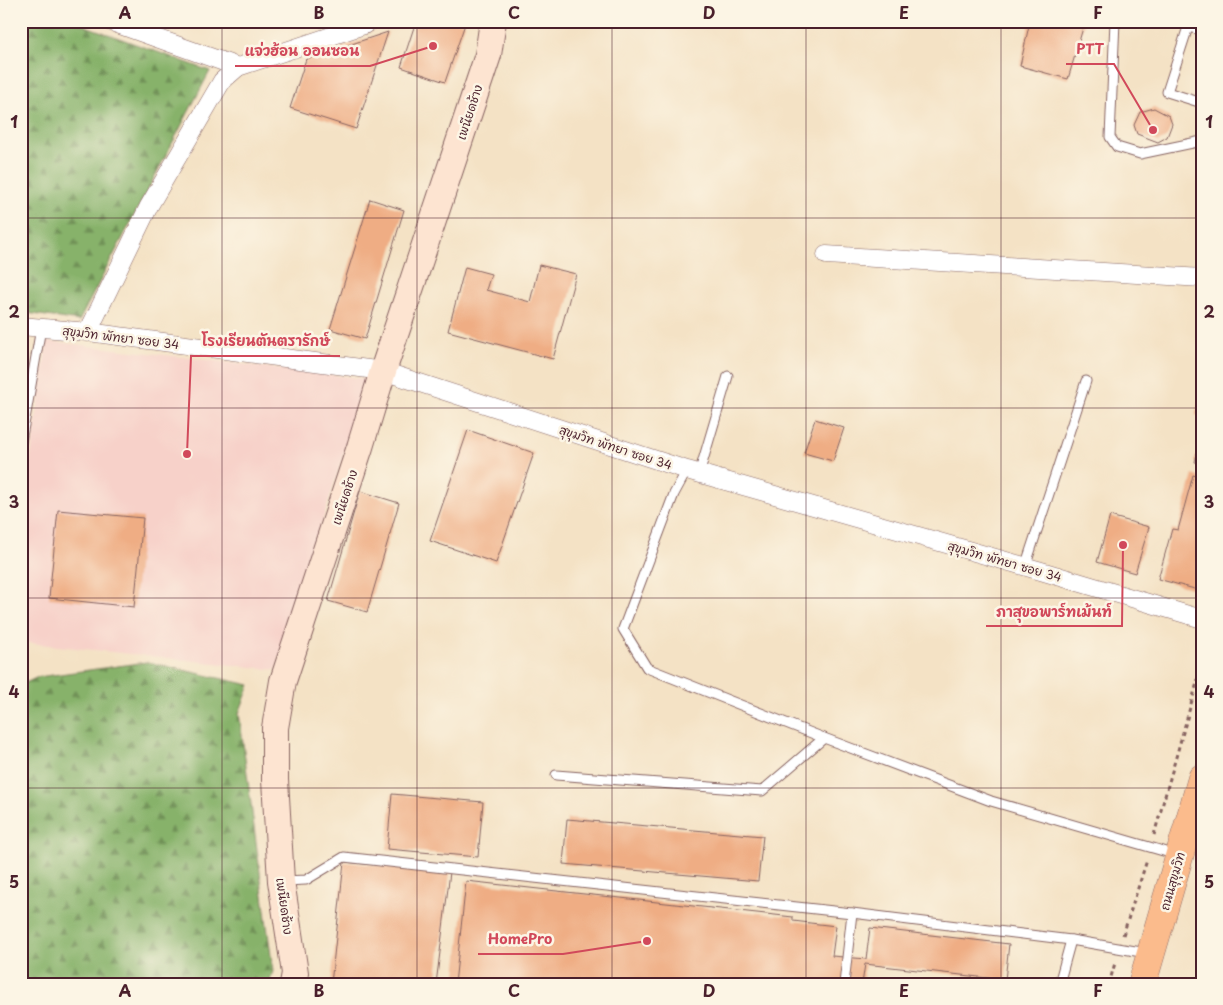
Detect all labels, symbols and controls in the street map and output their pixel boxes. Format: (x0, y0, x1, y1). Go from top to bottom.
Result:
text: A (119, 0, 132, 24)
text: B (314, 0, 325, 24)
text: C (508, 0, 520, 24)
text: D (703, 0, 715, 24)
text: E (899, 0, 909, 24)
text: F (1093, 0, 1103, 24)
callout: PTT (1066, 35, 1114, 64)
callout: แจ่วฮ้อน ออนซอน (235, 37, 370, 66)
text: PTT (1076, 38, 1104, 59)
text: แจ่วฮ้อน ออนซอน (245, 40, 359, 61)
street label: เพนียดช้าง (452, 82, 486, 142)
text: 1 (10, 109, 18, 133)
text: 1 (1205, 109, 1213, 133)
text: 2 (8, 299, 20, 323)
text: 2 (1203, 299, 1215, 323)
street label: สุขุมวิท พัทยา ซอย 34 (61, 321, 180, 354)
callout: โรงเรียนตันตรารักษ์ (191, 327, 340, 356)
text: โรงเรียนตันตรารักษ์ (201, 330, 331, 351)
street label: สุขุมวิท พัทยา ซอย 34 (557, 420, 675, 475)
street label: เพนียดช้าง (327, 467, 361, 527)
text: 3 (9, 489, 19, 513)
text: 3 (1204, 489, 1214, 513)
street label: สุขุมวิท พัทยา ซอย 34 (946, 536, 1064, 587)
callout: ภาสุขอพาร์ทเม้นท์ (986, 597, 1122, 626)
text: ภาสุขอพาร์ทเม้นท์ (996, 601, 1112, 623)
text: 4 (9, 679, 20, 703)
text: 4 (1204, 679, 1215, 703)
street label: ถนนสุขุมวิท (1155, 850, 1190, 913)
text: 5 (9, 869, 19, 893)
text: 5 (1204, 869, 1214, 893)
street label: เพนียดช้าง (272, 876, 298, 936)
callout: HomePro (478, 925, 563, 954)
text: HomePro (488, 928, 552, 949)
text: A (119, 978, 132, 1002)
text: B (314, 978, 325, 1002)
text: C (508, 978, 520, 1002)
text: D (703, 978, 715, 1002)
text: E (899, 978, 909, 1002)
text: F (1093, 978, 1103, 1002)

